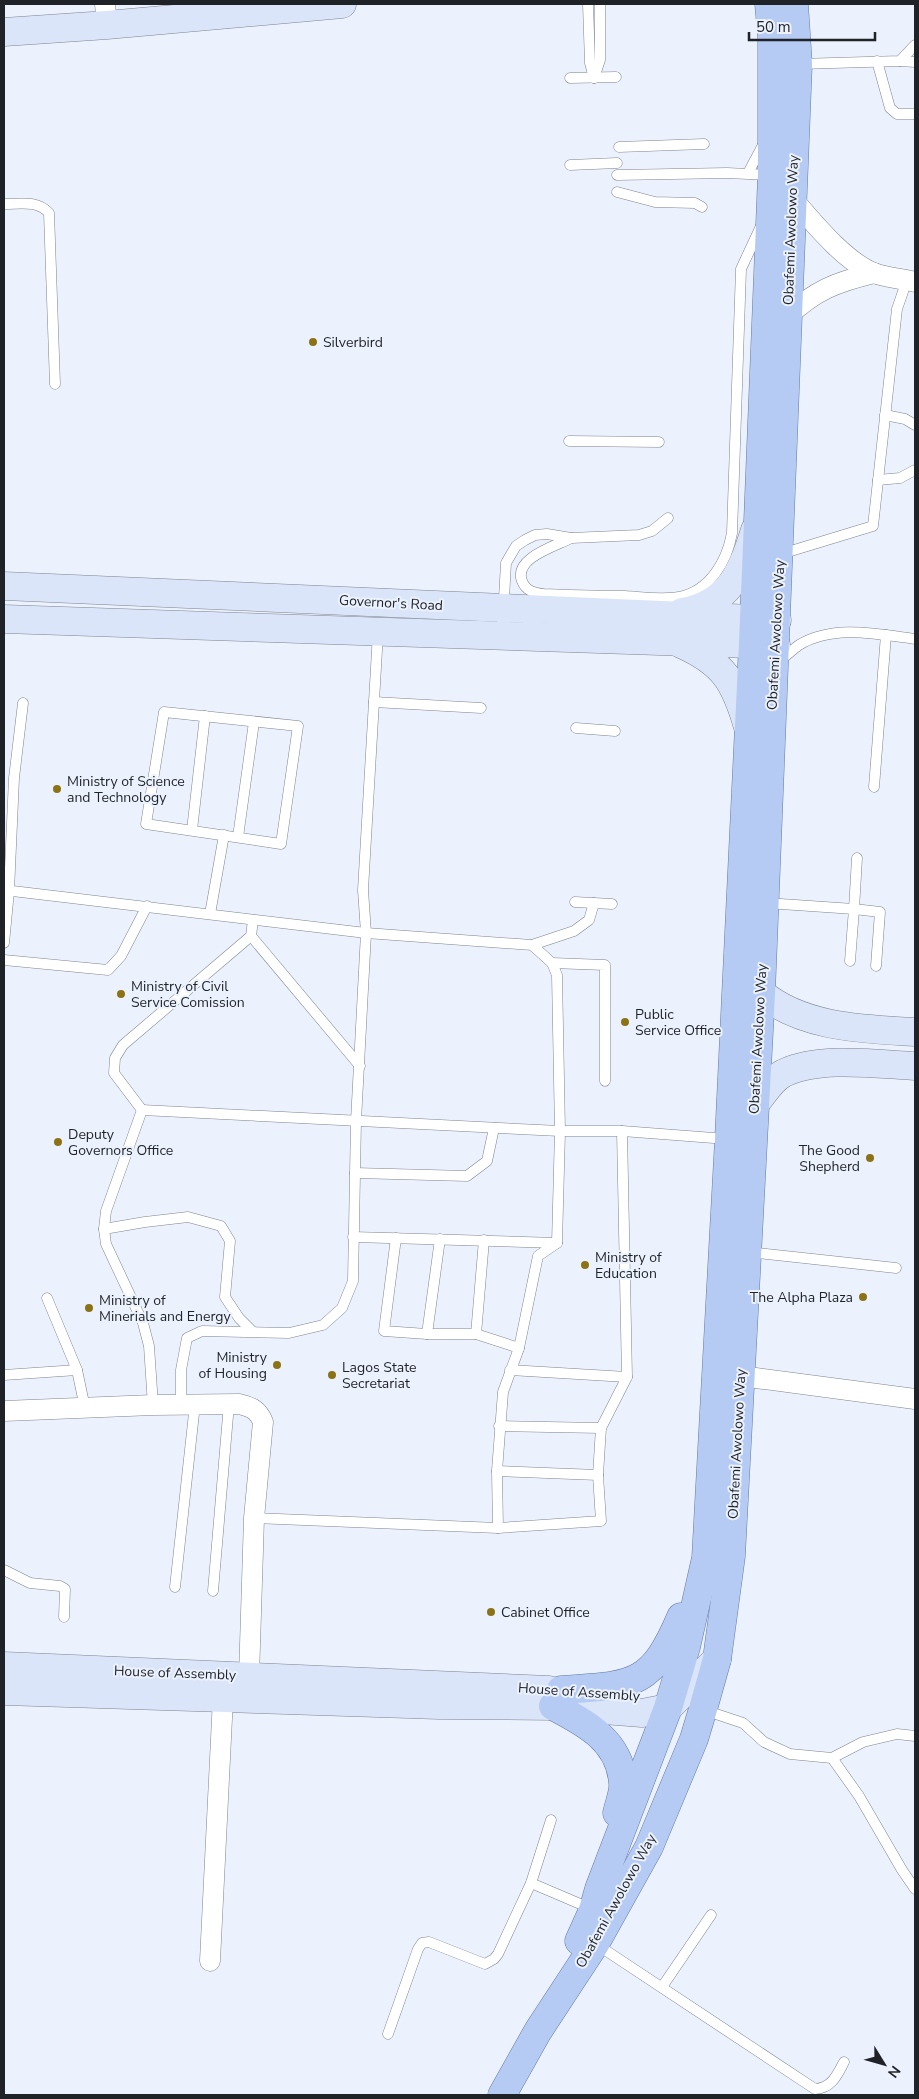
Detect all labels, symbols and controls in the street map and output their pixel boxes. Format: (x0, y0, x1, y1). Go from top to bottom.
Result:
scale bar (749, 10, 875, 42)
text: 50 m (756, 17, 791, 37)
street label: Obafemi Awolowo Way (779, 154, 803, 305)
place label: Silverbird (323, 333, 383, 352)
marker: Silverbird (307, 336, 319, 348)
street label: Obafemi Awolowo Way (763, 559, 789, 711)
street label: Governor's Road (338, 591, 444, 615)
place label: Ministry of Science and Technology (67, 772, 185, 807)
marker: Ministry of Science and Technology (51, 783, 63, 795)
street label: Obafemi Awolowo Way (745, 963, 771, 1115)
place label: Ministry of Civil Service Comission (131, 977, 245, 1012)
marker: Ministry of Civil Service Comission (115, 988, 127, 1000)
place label: Public Service Office (635, 1005, 721, 1040)
marker: Public Service Office (619, 1016, 631, 1028)
place label: Deputy Governors Office (68, 1125, 173, 1160)
marker: Deputy Governors Office (52, 1136, 64, 1148)
place label: The Good Shepherd (799, 1141, 860, 1176)
marker: The Good Shepherd (864, 1152, 876, 1164)
place label: Ministry of Education (595, 1248, 662, 1283)
marker: Ministry of Education (579, 1259, 591, 1271)
place label: The Alpha Plaza (750, 1288, 853, 1307)
place label: Ministry of Minerials and Energy (99, 1291, 232, 1326)
marker: The Alpha Plaza (857, 1291, 869, 1303)
marker: Ministry of Minerials and Energy (83, 1302, 95, 1314)
place label: Ministry of Housing (199, 1348, 268, 1383)
place label: Lagos State Secretariat (342, 1358, 417, 1393)
marker: Ministry of Housing (271, 1359, 283, 1371)
street label: Obafemi Awolowo Way (724, 1368, 750, 1520)
marker: Lagos State Secretariat (326, 1369, 338, 1381)
place label: Cabinet Office (501, 1603, 590, 1622)
marker: Cabinet Office (485, 1606, 497, 1618)
street label: House of Assembly (114, 1661, 237, 1685)
street label: House of Assembly (517, 1678, 642, 1706)
street label: Obafemi Awolowo Way (571, 1830, 661, 1971)
north arrow (859, 2039, 909, 2089)
text: N (883, 2062, 905, 2081)

